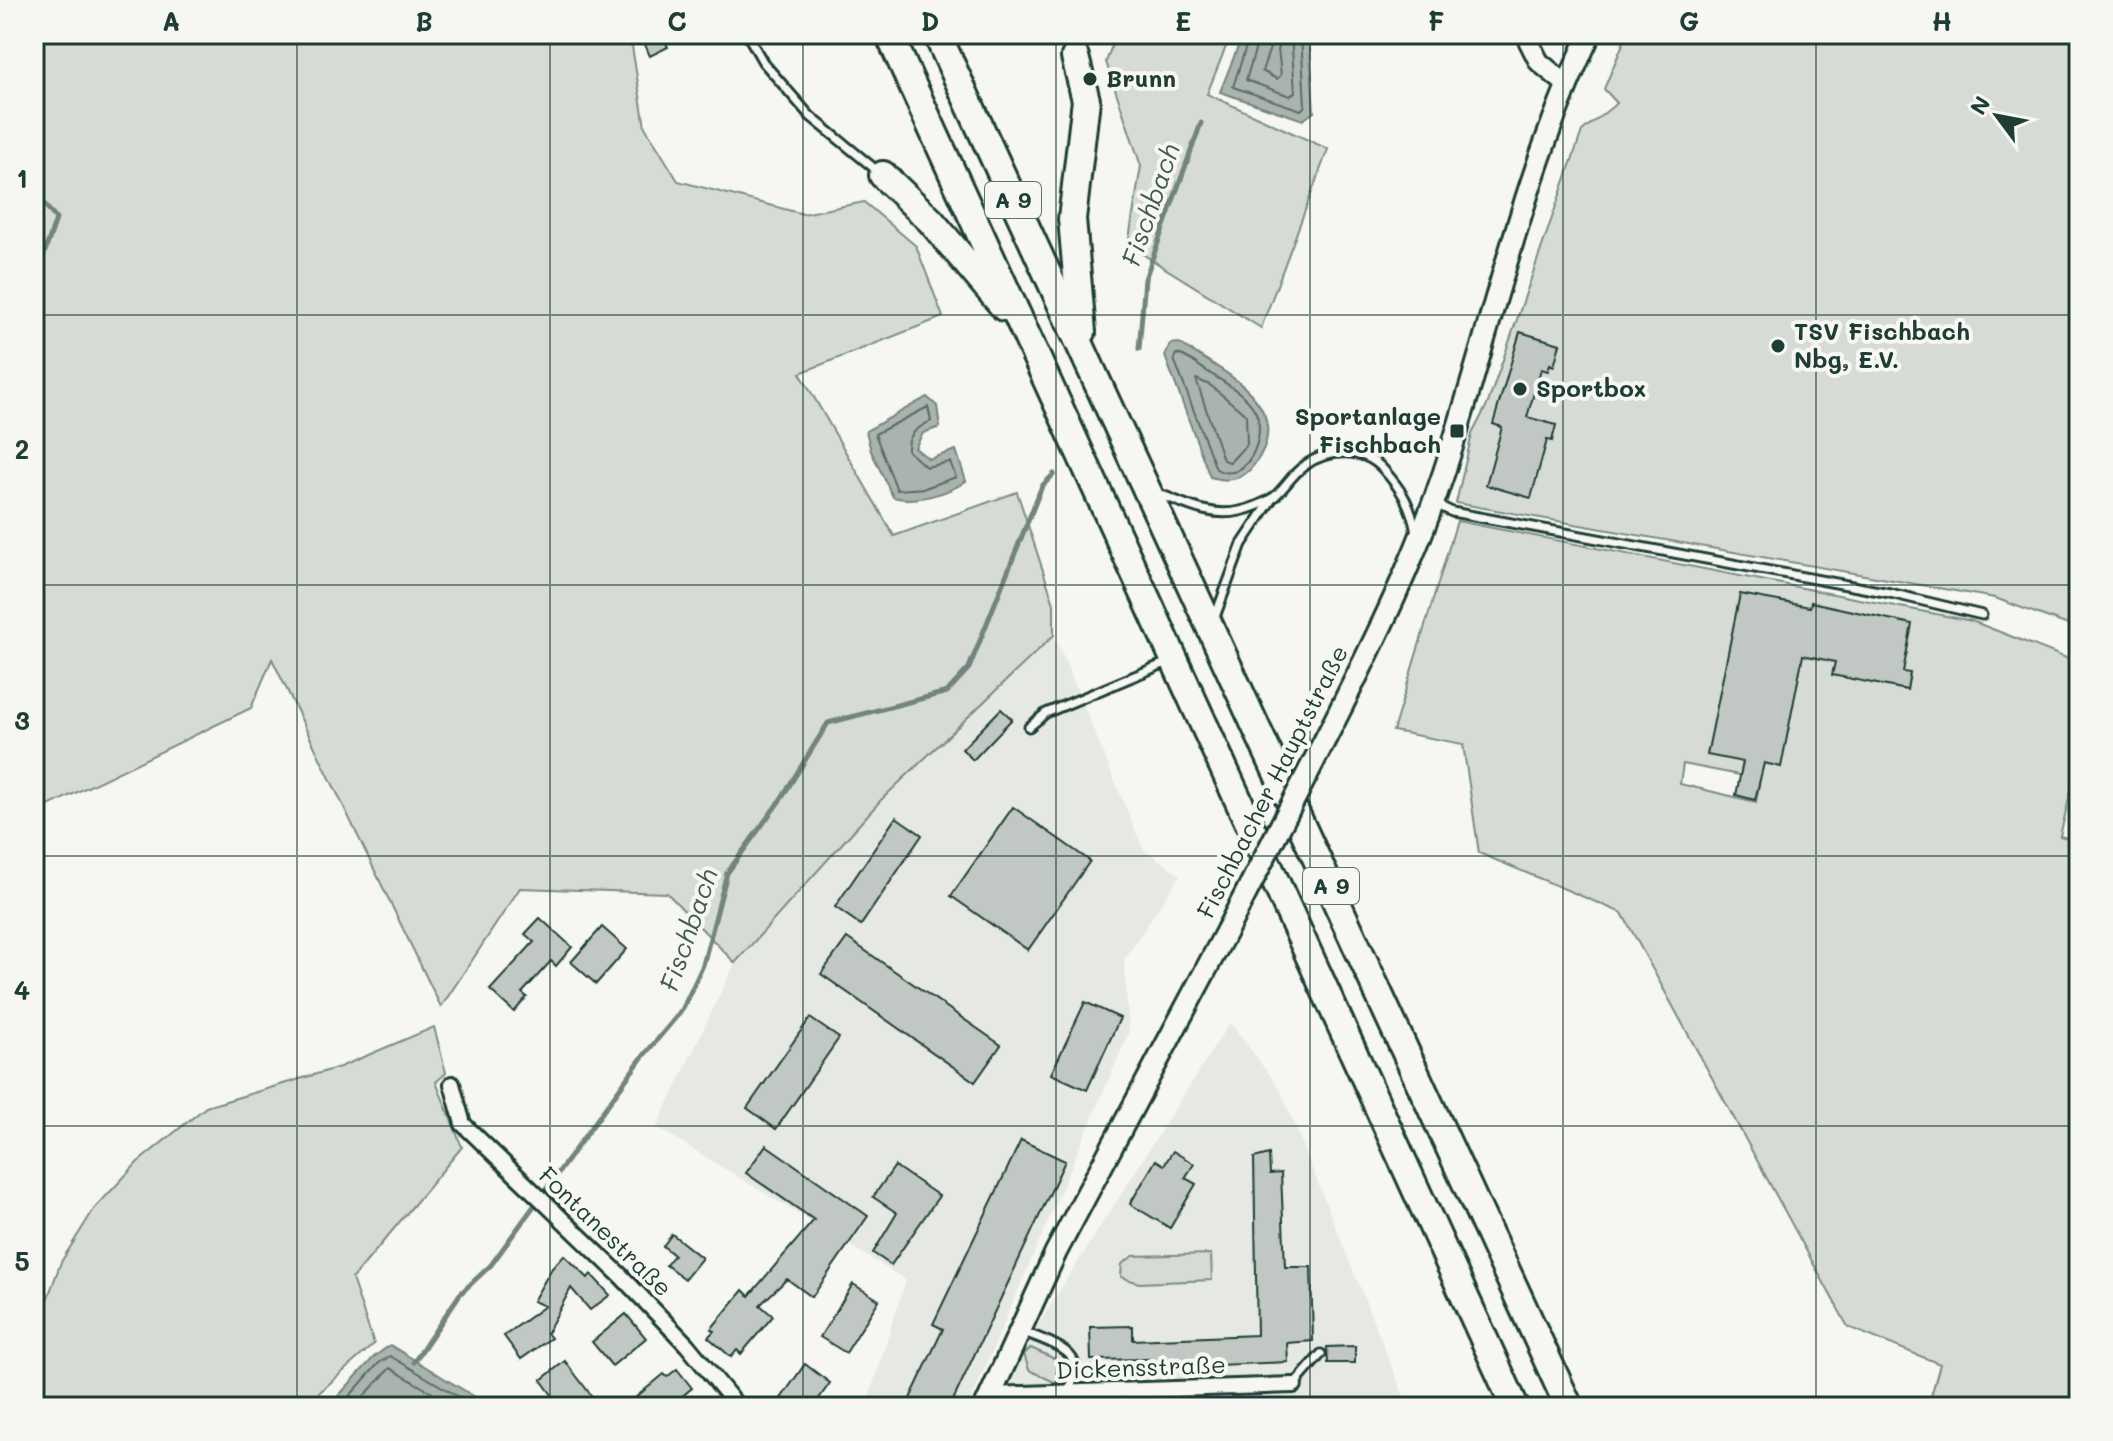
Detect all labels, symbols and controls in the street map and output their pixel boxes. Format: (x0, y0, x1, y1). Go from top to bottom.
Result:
text: A (162, 4, 180, 38)
text: B (415, 4, 433, 38)
text: C (667, 4, 687, 38)
text: D (921, 4, 939, 38)
text: E (1175, 4, 1191, 38)
text: F (1428, 4, 1444, 38)
text: G (1679, 4, 1699, 38)
text: H (1932, 4, 1952, 38)
place label: Brunn (1106, 62, 1176, 93)
marker: Brunn (1081, 70, 1099, 88)
north arrow (1957, 76, 2037, 156)
text: N (1963, 90, 1996, 120)
water label: Fischbach (1113, 139, 1187, 271)
text: 1 (16, 161, 28, 195)
road number: A 9 (985, 182, 1041, 218)
place label: TSV Fischbach Nbg, E.V. (1794, 315, 1970, 374)
marker: TSV Fischbach Nbg, E.V. (1769, 337, 1787, 355)
place label: Sportbox (1536, 372, 1646, 403)
marker: Sportbox (1511, 380, 1529, 398)
place label: Sportanlage Fischbach (1295, 400, 1441, 459)
marker: Sportanlage Fischbach (1448, 422, 1466, 440)
text: 2 (15, 432, 29, 466)
street label: Fischbacher Hauptstraße (1189, 640, 1354, 923)
text: 3 (14, 703, 30, 737)
water label: Fischbach (651, 864, 725, 996)
road number: A 9 (1303, 868, 1359, 904)
text: 4 (14, 973, 30, 1007)
street label: Fontanestraße (533, 1159, 679, 1302)
text: 5 (14, 1244, 30, 1278)
street label: Dickensstraße (1056, 1348, 1226, 1385)

